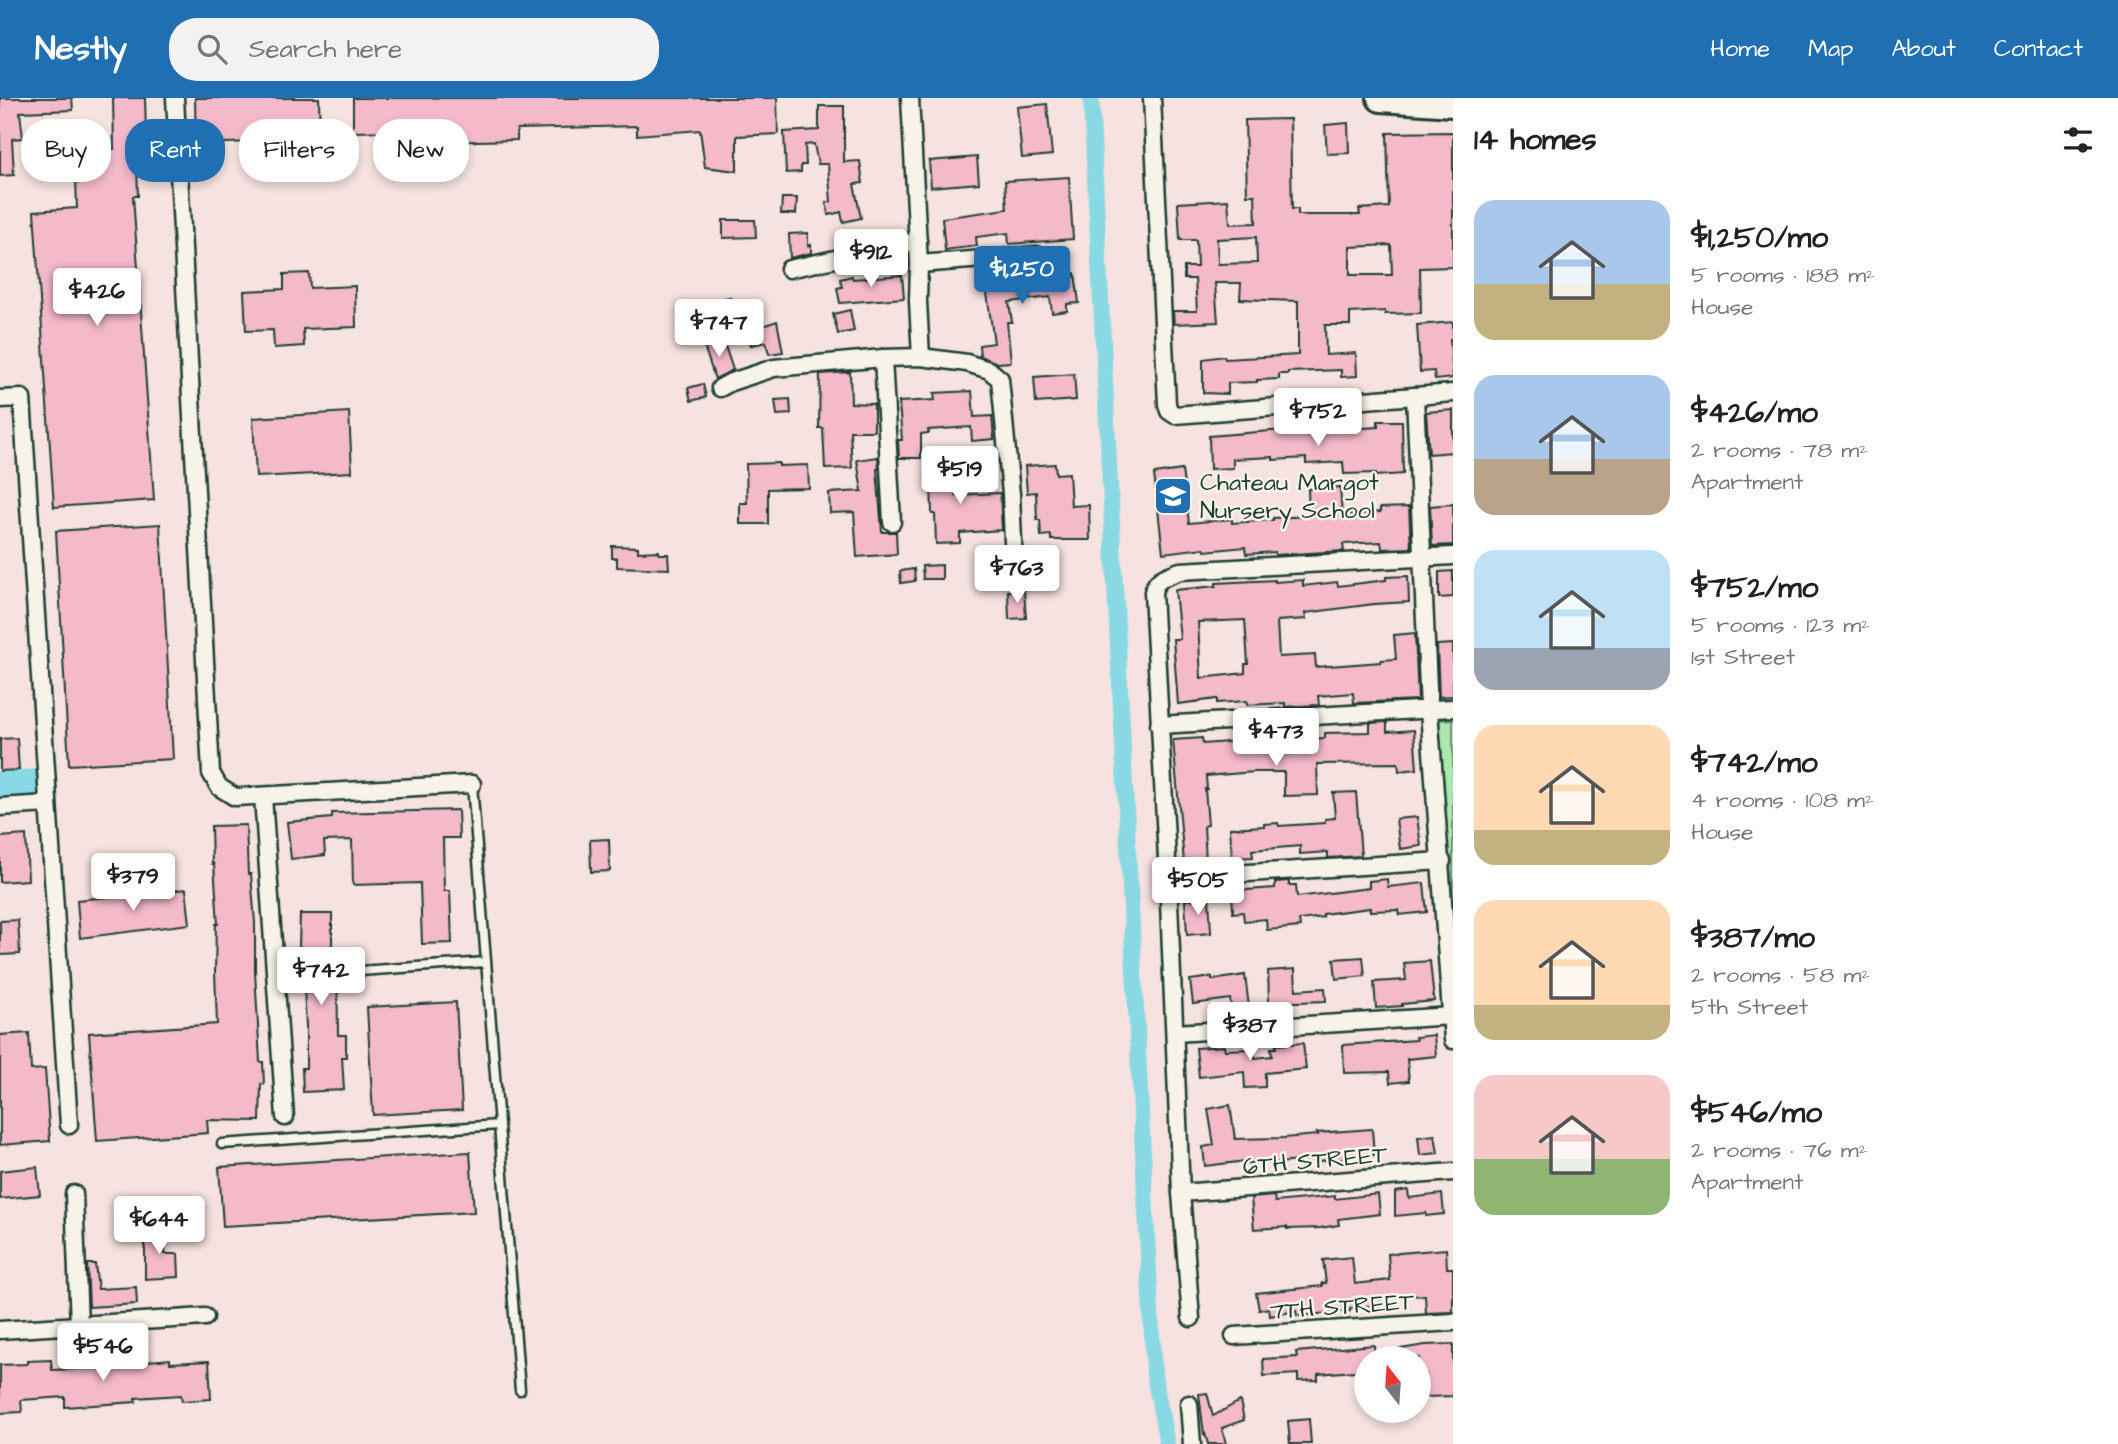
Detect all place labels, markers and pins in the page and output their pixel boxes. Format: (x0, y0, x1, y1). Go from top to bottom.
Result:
pin: $912 (830, 230, 912, 289)
pin: $1,250 (965, 246, 1079, 306)
pin: $426 (56, 268, 138, 328)
pin: $747 (678, 300, 760, 359)
pin: $752 (1277, 388, 1359, 448)
pin: $519 (919, 446, 1001, 506)
place label: Chateau Margot Nursery School (1200, 466, 1379, 529)
school or university icon: Chateau Margot Nursery School (1152, 475, 1194, 517)
pin: $763 (976, 546, 1058, 605)
pin: $473 (1235, 708, 1317, 768)
pin: $379 (92, 854, 174, 913)
pin: $505 (1157, 858, 1239, 917)
pin: $742 (280, 948, 362, 1007)
pin: $387 (1209, 1002, 1291, 1062)
pin: $644 (118, 1196, 200, 1256)
pin: $546 (62, 1324, 144, 1383)

